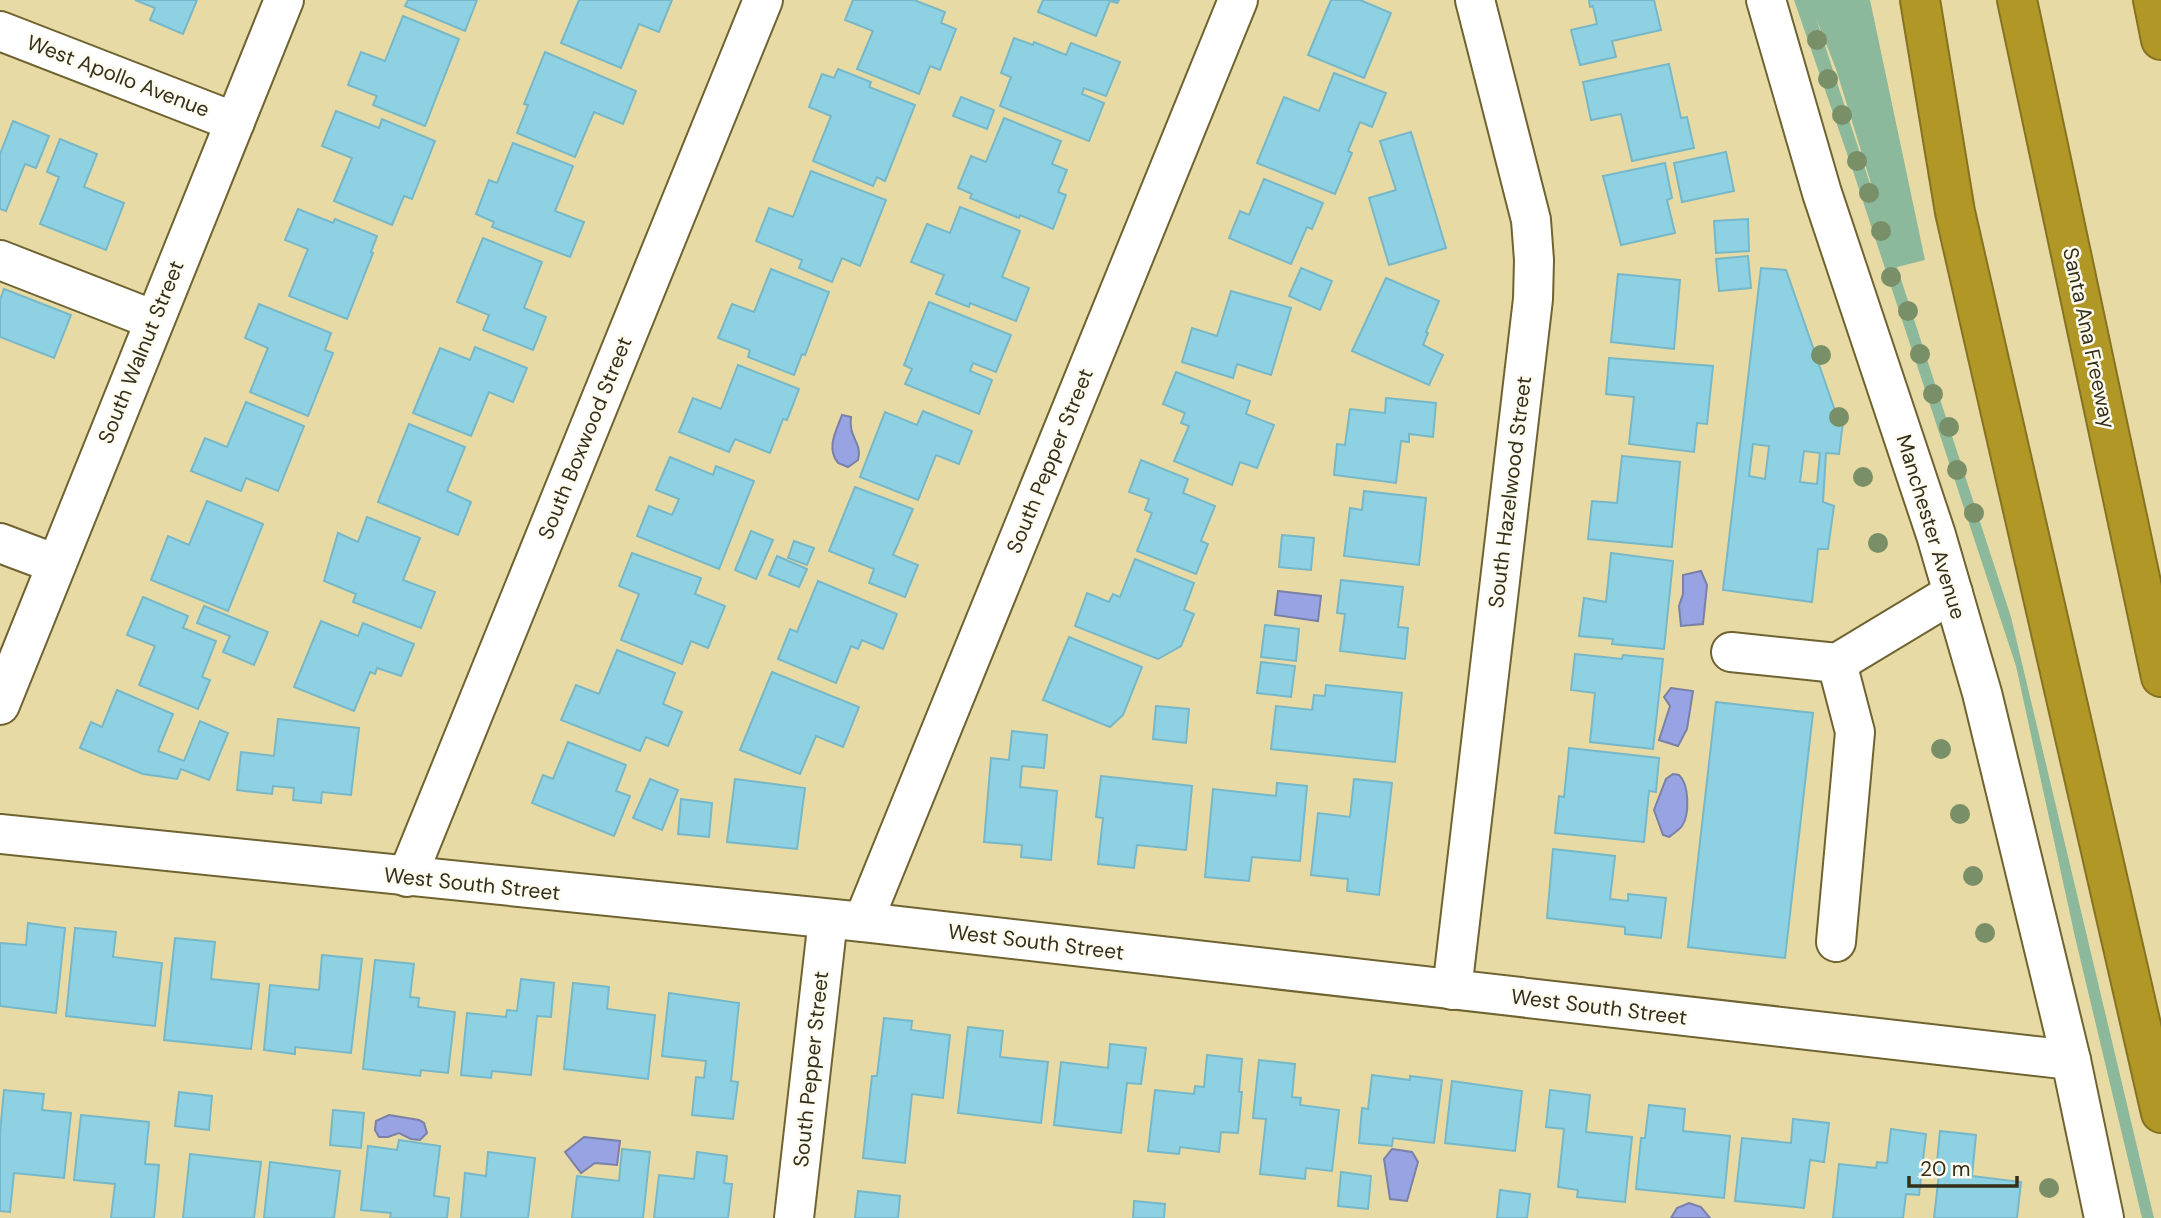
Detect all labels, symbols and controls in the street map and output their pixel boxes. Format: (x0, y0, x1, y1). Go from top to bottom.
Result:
street label: West Apollo Avenue (23, 28, 213, 124)
street label: Santa Ana Freeway (2056, 245, 2122, 431)
street label: South Walnut Street (91, 256, 191, 448)
street label: South Boxwood Street (531, 332, 639, 544)
street label: South Pepper Street (1000, 364, 1100, 558)
street label: South Hazelwood Street (1482, 375, 1538, 609)
street label: Manchester Avenue (1890, 431, 1972, 623)
street label: West South Street (382, 861, 562, 907)
street label: West South Street (946, 917, 1126, 967)
street label: South Pepper Street (787, 969, 835, 1169)
street label: West South Street (1509, 982, 1689, 1032)
scale bar (1909, 1144, 2018, 1188)
text: 20 m (1920, 1155, 1971, 1183)

